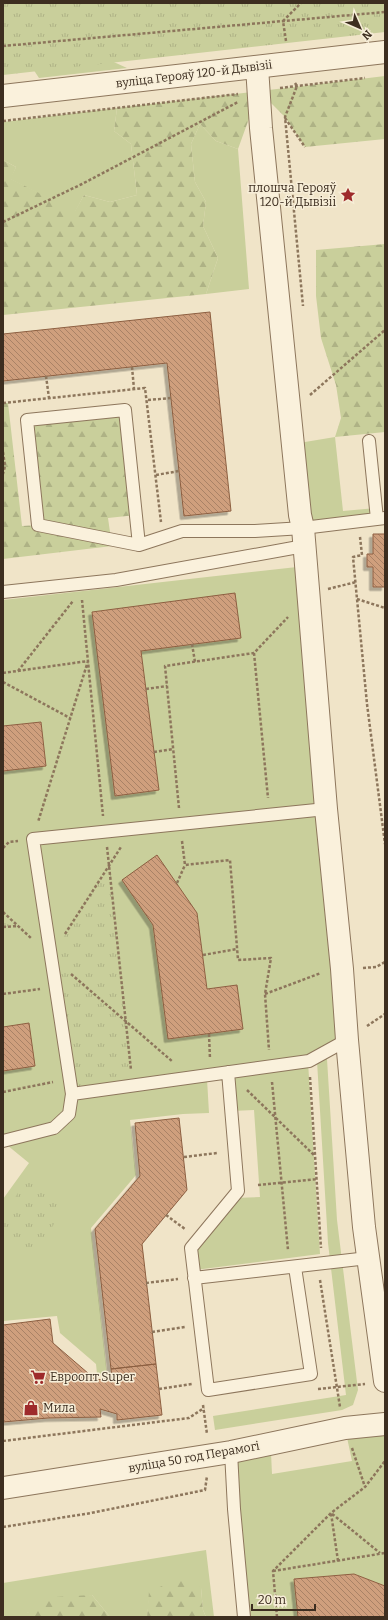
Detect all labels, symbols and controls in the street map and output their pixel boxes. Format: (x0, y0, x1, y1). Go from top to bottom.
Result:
north arrow (340, 8, 380, 48)
text: N (359, 27, 374, 43)
street label: вуліца Герояў 120-й Дывізіі (115, 57, 273, 91)
place label: плошча Герояў 120-й Дывізіі (248, 181, 337, 209)
place icon: плошча Герояў 120-й Дывізіі (339, 186, 357, 204)
supermarket icon: Евроопт Super (29, 1368, 47, 1386)
place label: Евроопт Super (50, 1370, 135, 1384)
shop icon: Мила (22, 1399, 40, 1417)
place label: Мила (43, 1401, 76, 1415)
street label: вуліца 50 год Перамогі (127, 1438, 261, 1475)
scale bar (252, 1586, 315, 1612)
text: 20 m (258, 1593, 287, 1607)

